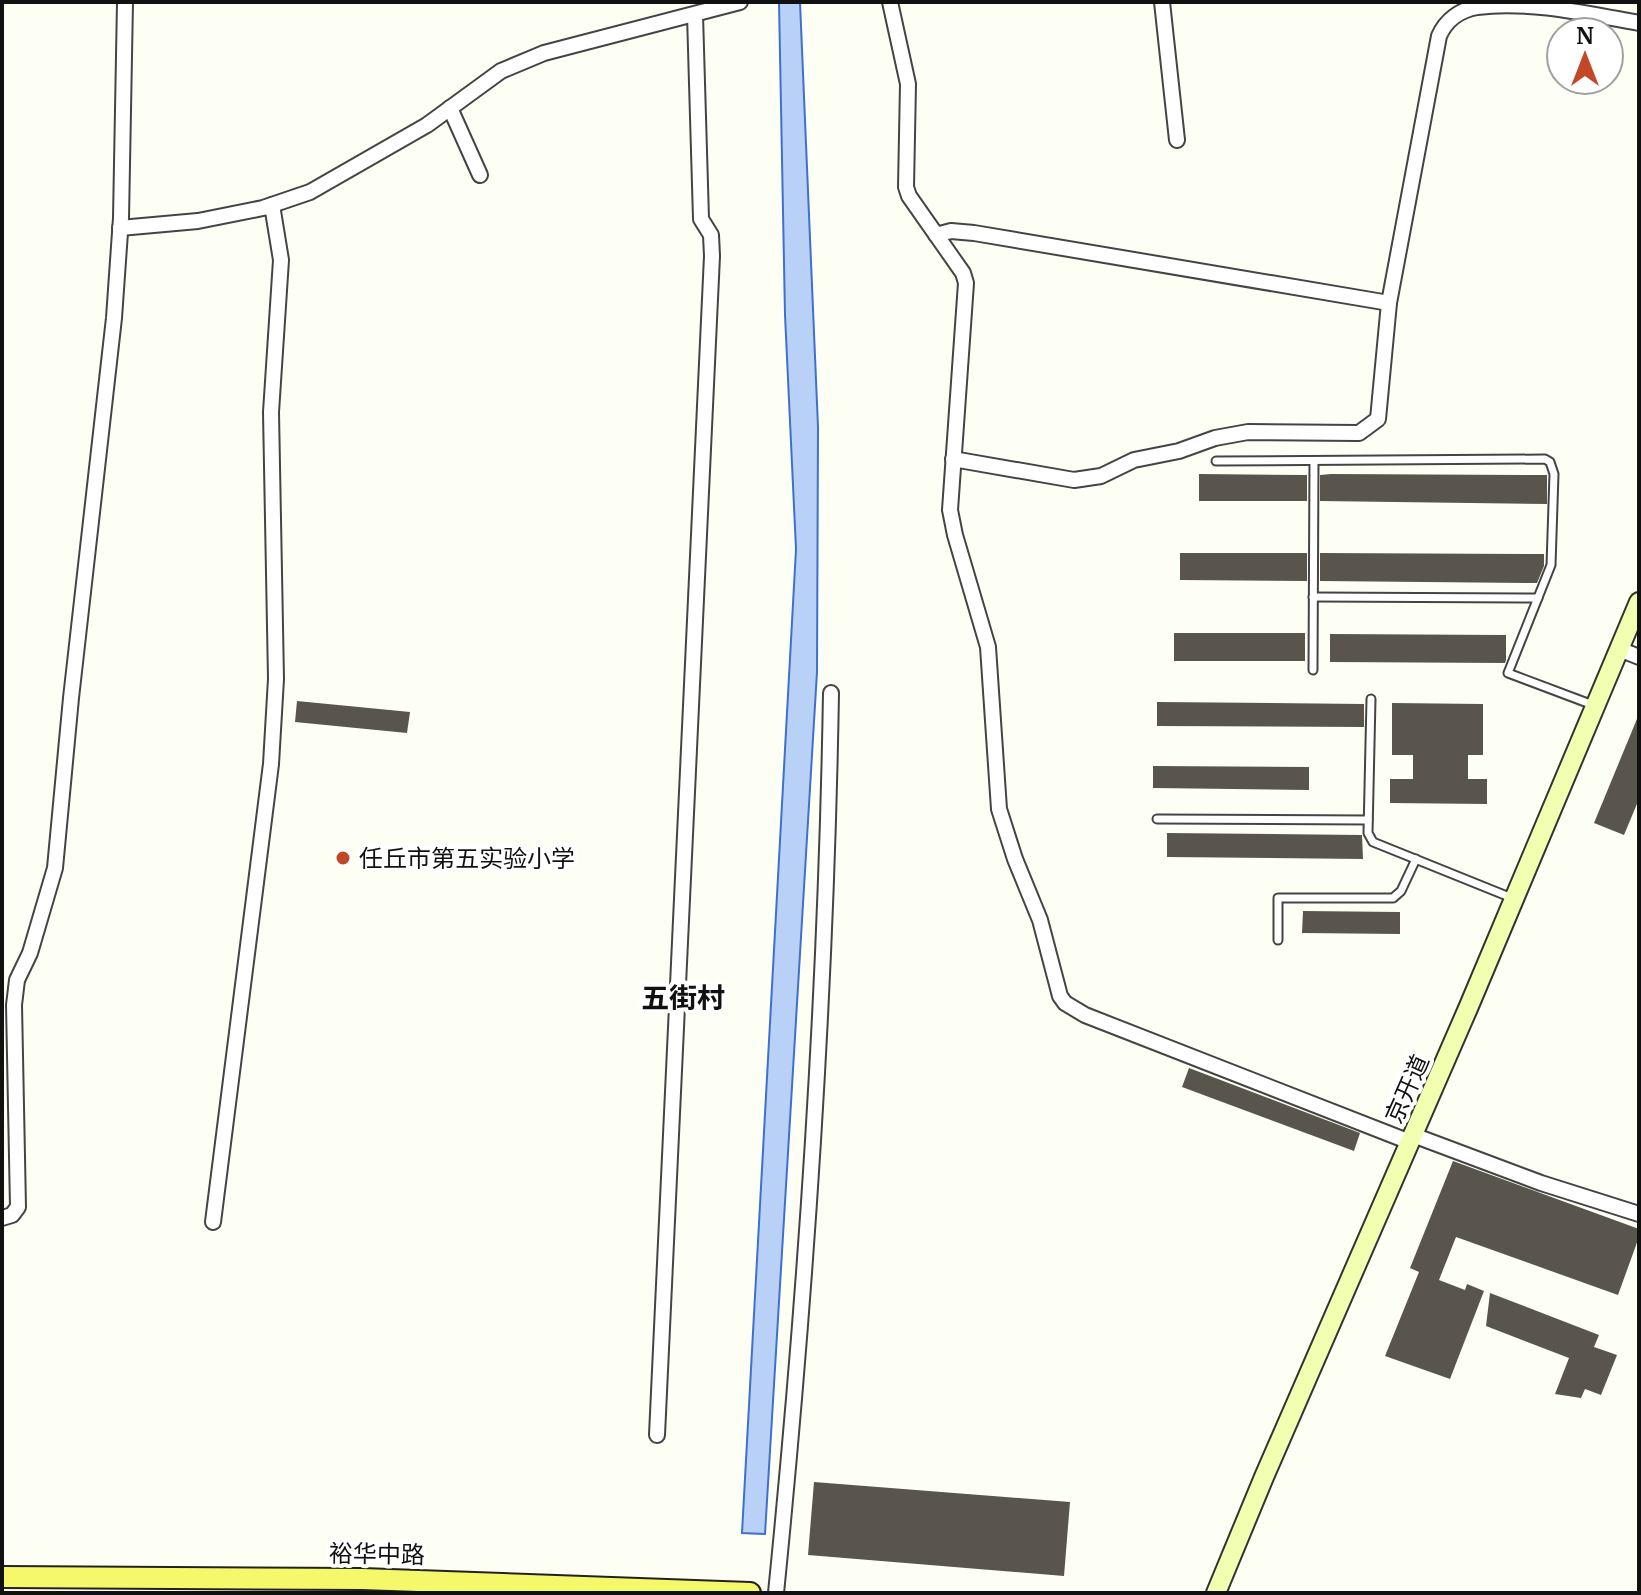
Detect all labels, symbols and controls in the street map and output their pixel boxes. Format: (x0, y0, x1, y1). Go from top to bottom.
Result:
north arrow (1545, 16, 1625, 96)
text: N (1576, 22, 1594, 50)
place label: 任丘市第五实验小学 (359, 843, 575, 874)
marker: 任丘市第五实验小学 (334, 849, 352, 867)
district label: 五街村 (641, 980, 725, 1016)
street label: 京开道 (1378, 1050, 1436, 1128)
street label: 裕华中路 (329, 1538, 425, 1570)

